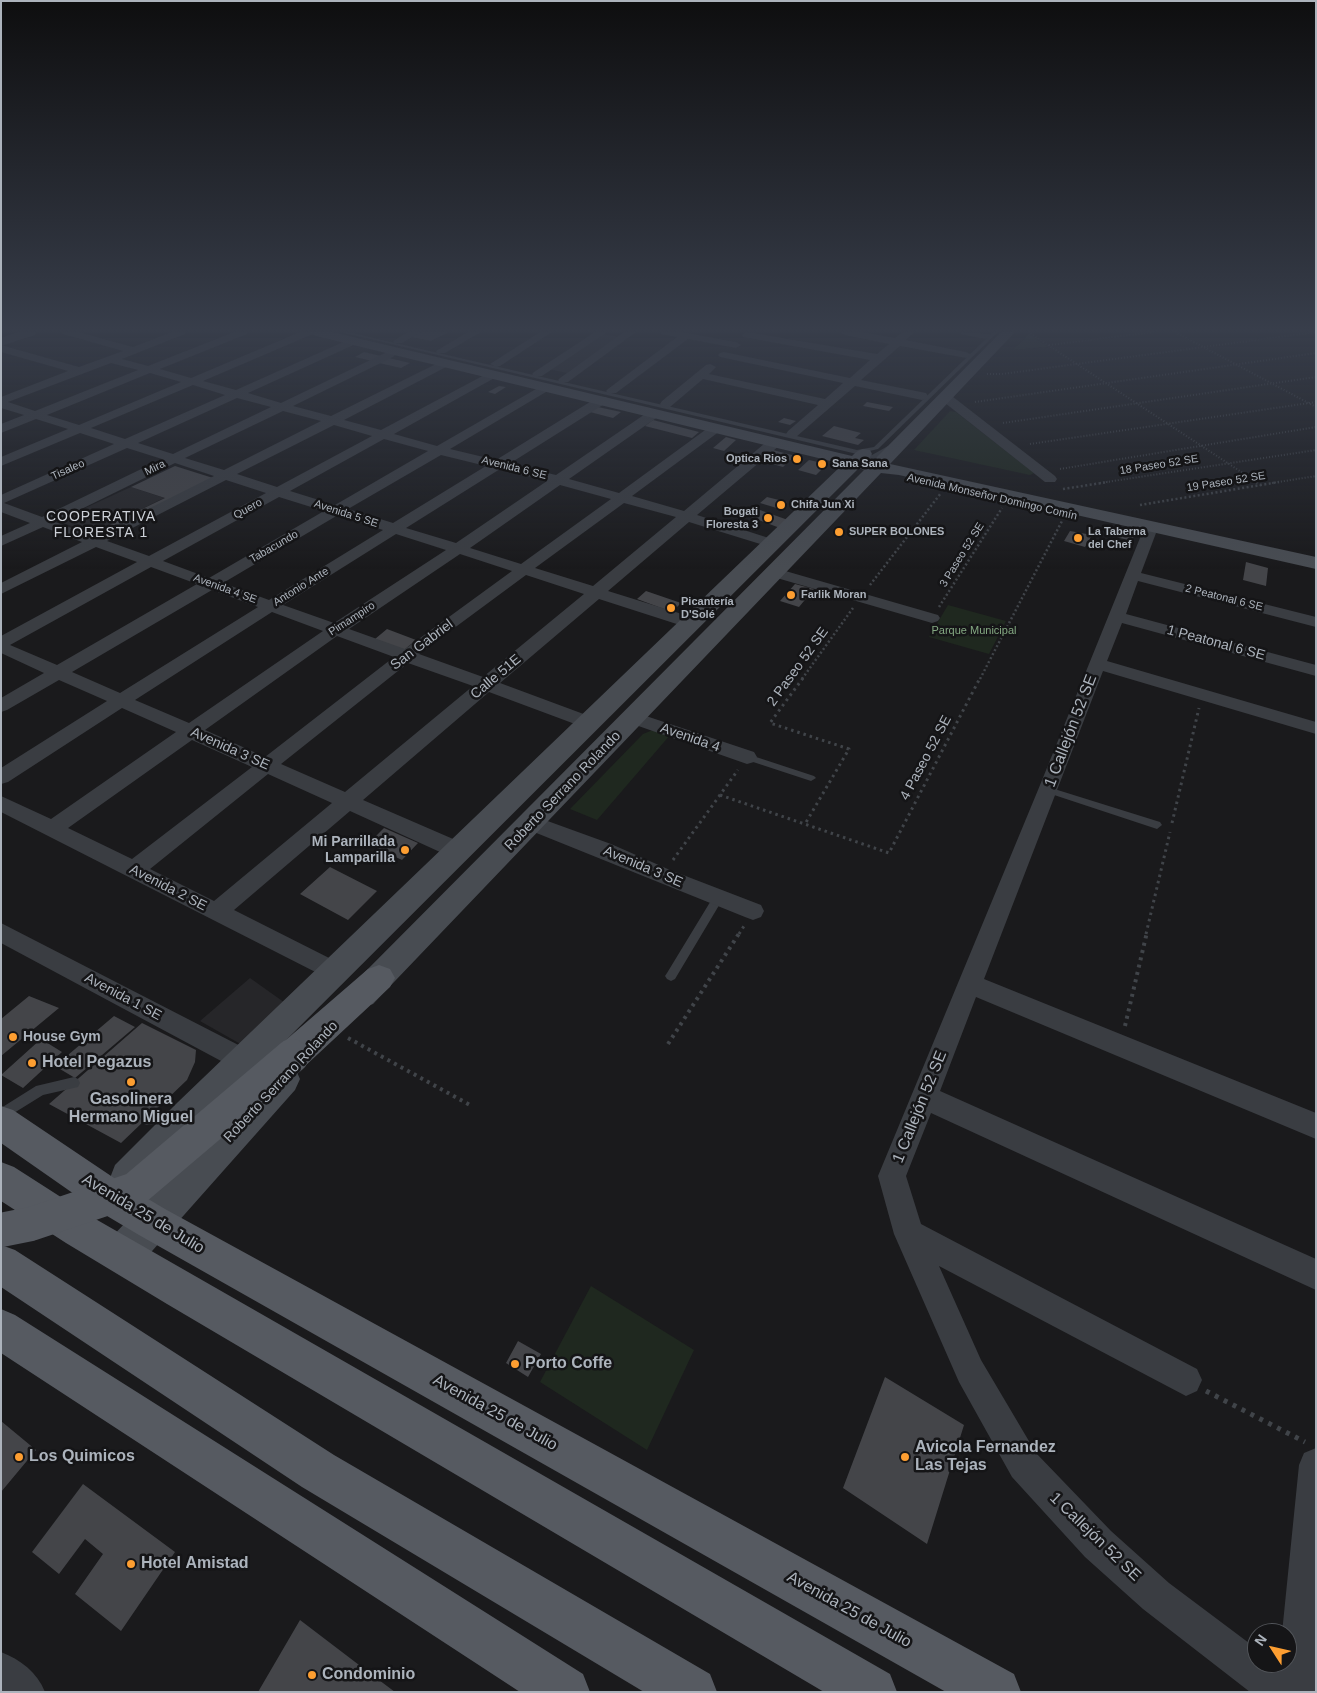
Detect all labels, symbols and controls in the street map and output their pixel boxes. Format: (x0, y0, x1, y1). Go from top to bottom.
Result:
place label: Optica Rios (726, 452, 787, 466)
street label: 18 Paseo 52 SE (1119, 452, 1199, 478)
marker: Optica Rios (791, 453, 803, 465)
street label: Avenida 6 SE (480, 454, 548, 482)
street label: Tisaleo (49, 457, 87, 483)
street label: Mira (142, 457, 168, 479)
place label: Sana Sana (832, 457, 888, 471)
marker: Sana Sana (816, 458, 828, 470)
street label: 19 Paseo 52 SE (1186, 469, 1266, 495)
street label: Avenida Monseñor Domingo Comín (906, 471, 1078, 523)
street label: Quero (231, 496, 265, 522)
street label: Avenida 5 SE (312, 497, 380, 531)
place label: Chifa Jun Xi (791, 498, 855, 512)
marker: Chifa Jun Xi (775, 499, 787, 511)
place label: Bogati Floresta 3 (706, 505, 758, 531)
district label: COOPERATIVA FLORESTA 1 (45, 509, 157, 542)
marker: Bogati Floresta 3 (762, 512, 774, 524)
street label: 3 Paseo 52 SE (937, 520, 987, 590)
place label: SUPER BOLONES (849, 525, 944, 539)
place label: La Taberna del Chef (1088, 525, 1146, 551)
marker: SUPER BOLONES (833, 526, 845, 538)
street label: Tabacundo (247, 528, 301, 566)
marker: La Taberna del Chef (1072, 532, 1084, 544)
street label: Antonio Ante (271, 565, 331, 609)
street label: Avenida 4 SE (192, 571, 258, 607)
street label: 2 Peatonal 6 SE (1184, 582, 1264, 614)
place label: Farlik Moran (801, 588, 866, 602)
marker: Farlik Moran (785, 589, 797, 601)
place label: Picantería D'Solé (681, 595, 734, 621)
street label: Pimampiro (326, 599, 378, 639)
marker: Picantería D'Solé (665, 602, 677, 614)
street label: San Gabriel (387, 616, 457, 674)
street label: 1 Peatonal 6 SE (1165, 622, 1267, 664)
street label: 2 Paseo 52 SE (764, 624, 832, 710)
park label: Parque Municipal (932, 624, 1016, 638)
street label: Calle 51E (467, 651, 525, 703)
street label: 1 Callejón 52 SE (1041, 672, 1101, 790)
street label: 4 Paseo 52 SE (897, 713, 955, 803)
street label: Avenida 4 (658, 720, 722, 756)
street label: Avenida 3 SE (188, 724, 272, 774)
street label: Roberto Serrano Rolando (502, 728, 624, 854)
place label: Mi Parrillada Lamparilla (312, 834, 395, 866)
street label: Avenida 3 SE (601, 843, 685, 891)
marker: Mi Parrillada Lamparilla (399, 844, 411, 856)
street label: Avenida 2 SE (127, 861, 209, 915)
street label: Avenida 1 SE (82, 970, 164, 1024)
street label: Roberto Serrano Rolando (220, 1018, 342, 1146)
place label: House Gym (23, 1029, 101, 1045)
marker: House Gym (7, 1031, 19, 1043)
street label: 1 Callejón 52 SE (889, 1048, 951, 1166)
place label: Hotel Pegazus (42, 1053, 151, 1073)
marker: Hotel Pegazus (26, 1057, 38, 1069)
marker: Gasolinera Hermano Miguel (125, 1076, 137, 1088)
place label: Gasolinera Hermano Miguel (69, 1090, 193, 1128)
street label: Avenida 25 de Julio (78, 1170, 208, 1258)
place label: Porto Coffe (525, 1354, 612, 1374)
marker: Porto Coffe (509, 1358, 521, 1370)
street label: Avenida 25 de Julio (429, 1371, 561, 1455)
place label: Avicola Fernandez Las Tejas (915, 1438, 1056, 1476)
place label: Los Quimicos (29, 1447, 135, 1467)
marker: Los Quimicos (13, 1451, 25, 1463)
marker: Avicola Fernandez Las Tejas (899, 1451, 911, 1463)
street label: 1 Callejón 52 SE (1045, 1489, 1145, 1585)
place label: Hotel Amistad (141, 1554, 249, 1574)
marker: Hotel Amistad (125, 1558, 137, 1570)
street label: Avenida 25 de Julio (783, 1568, 915, 1652)
north arrow (1247, 1623, 1297, 1673)
text: N (1251, 1631, 1270, 1649)
place label: Condominio (322, 1665, 415, 1685)
marker: Condominio (306, 1669, 318, 1681)

